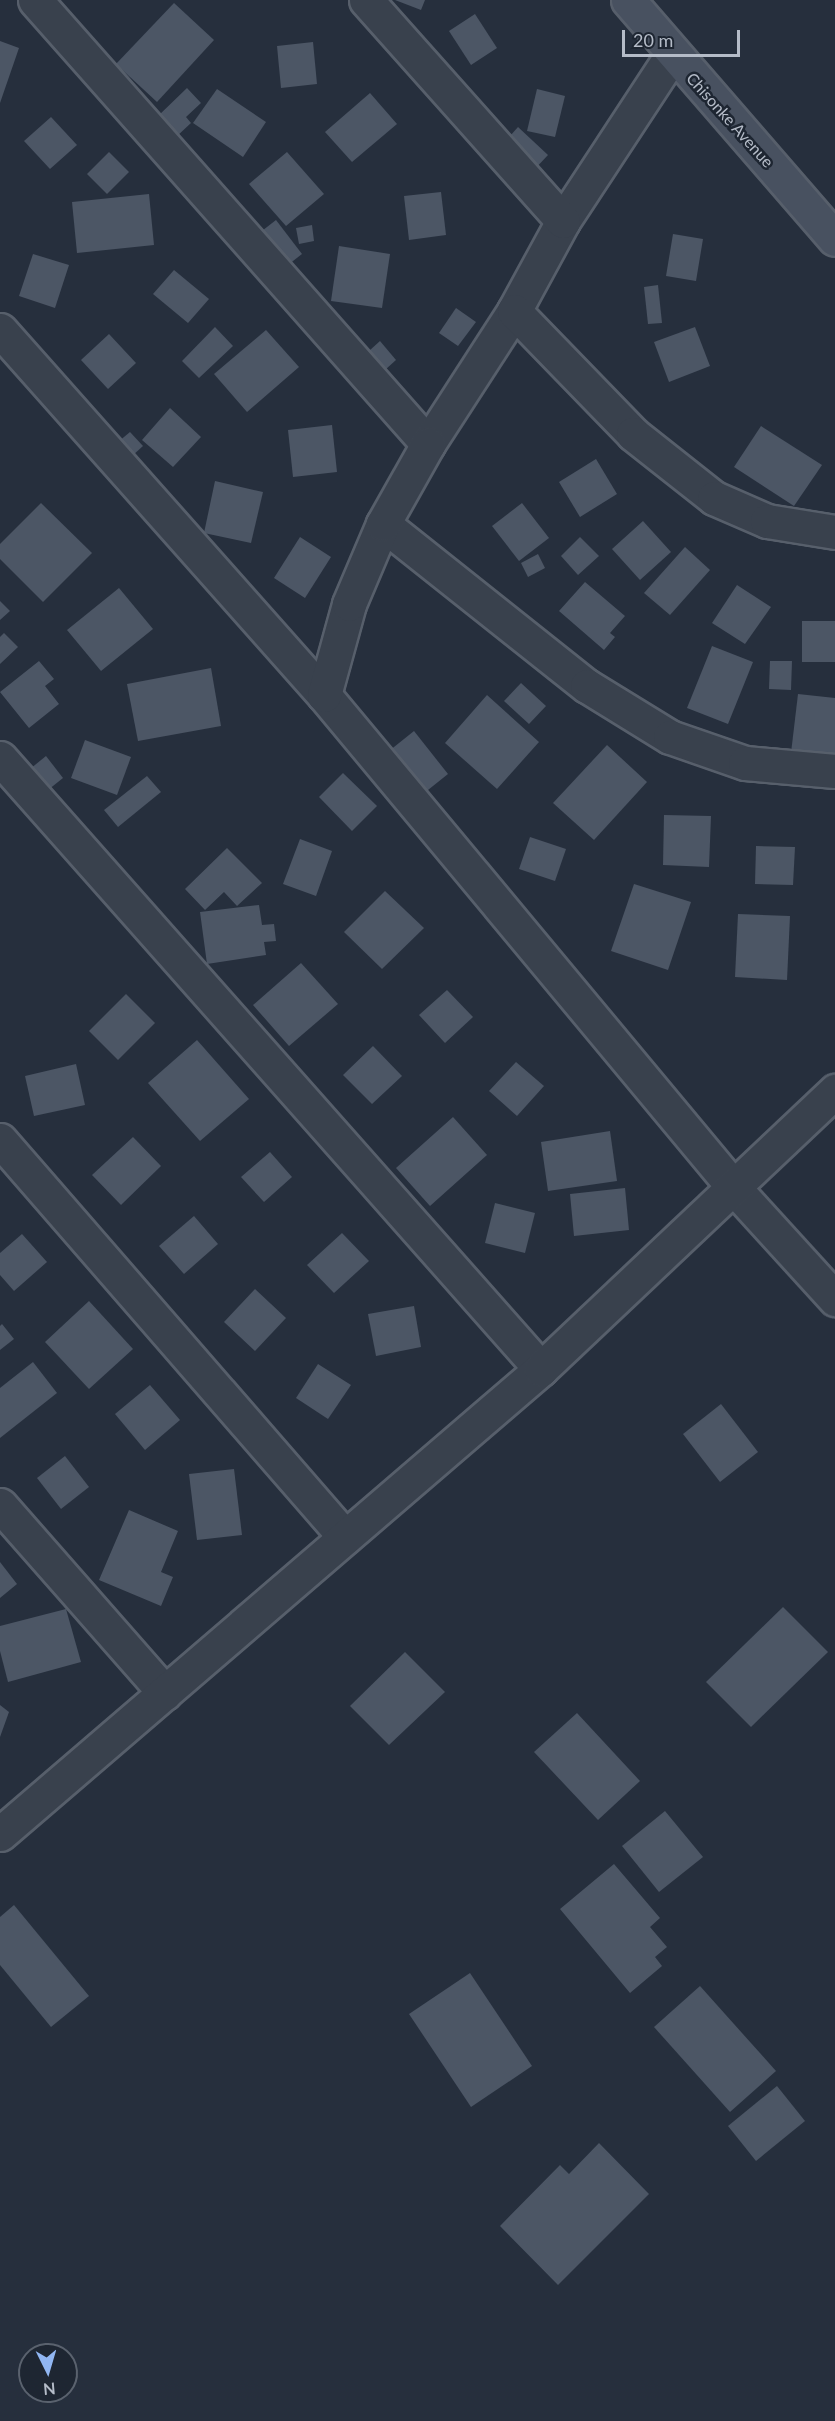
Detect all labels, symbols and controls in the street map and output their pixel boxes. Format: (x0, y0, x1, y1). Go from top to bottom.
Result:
scale bar (625, 18, 744, 56)
text: 20 m (633, 29, 673, 51)
street label: Chisonke Avenue (682, 68, 778, 172)
north arrow (18, 2343, 78, 2403)
text: N (42, 2379, 56, 2399)

